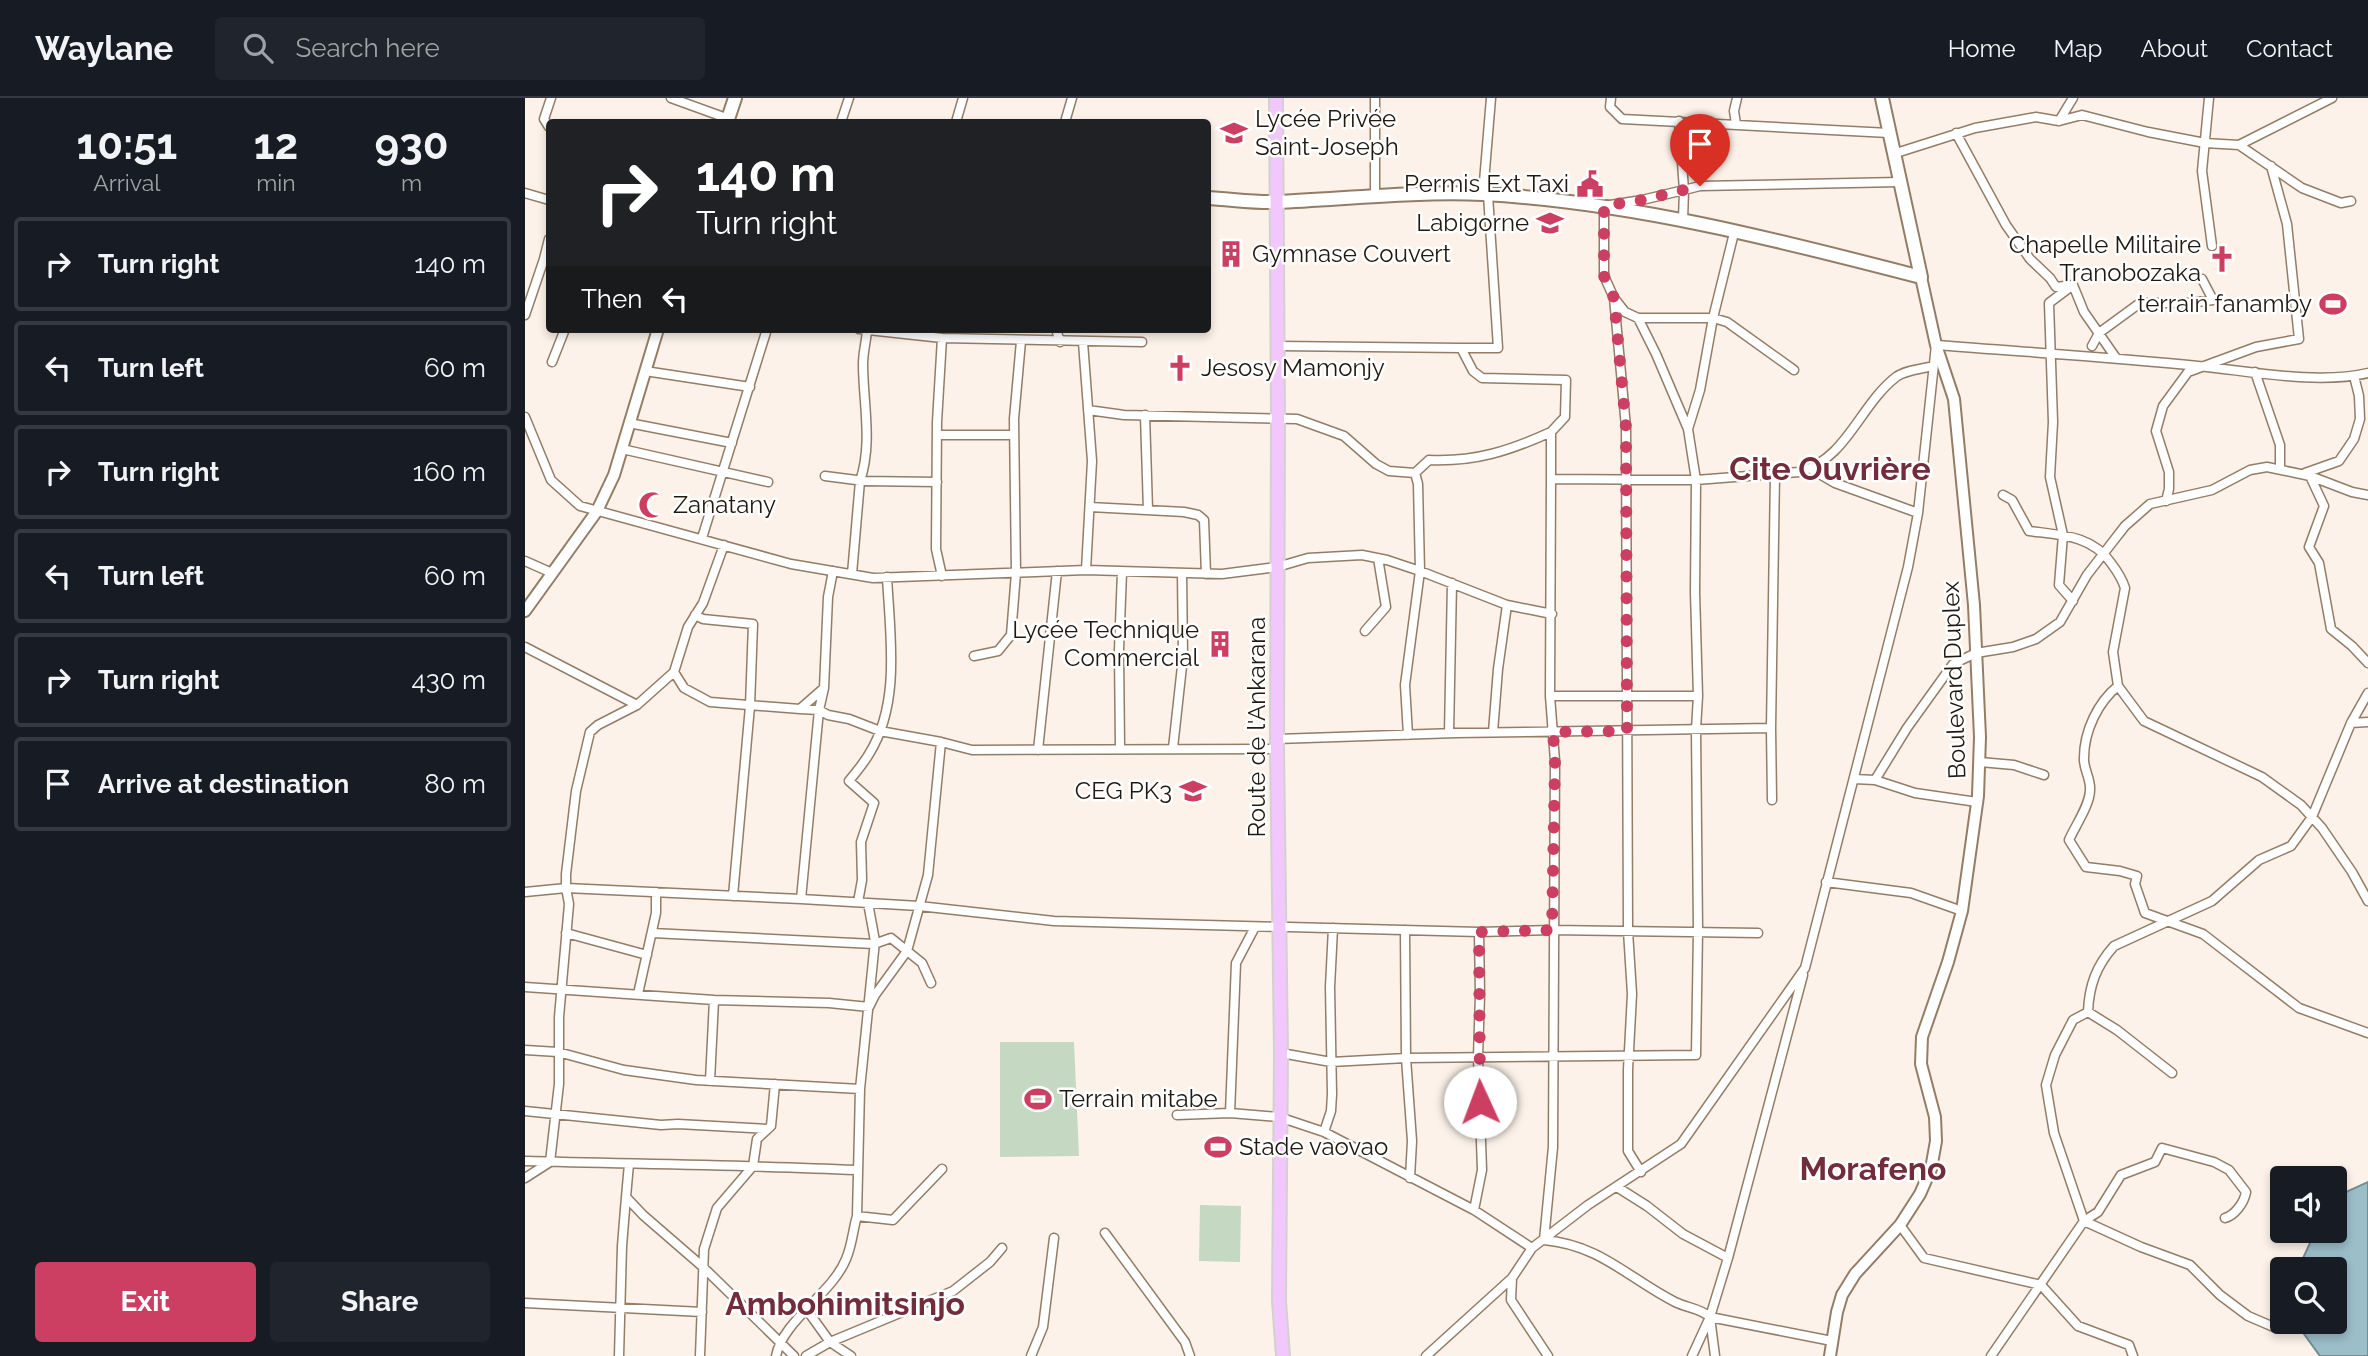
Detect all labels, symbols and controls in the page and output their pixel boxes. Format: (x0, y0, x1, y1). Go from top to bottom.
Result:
search box (215, 17, 705, 80)
text: Waylane (35, 29, 173, 68)
icon: search (239, 29, 277, 67)
text: Search here (295, 33, 440, 63)
text: Home (1948, 34, 2016, 63)
text: Map (2054, 34, 2102, 63)
text: About (2140, 34, 2208, 63)
text: Contact (2246, 34, 2333, 63)
place label: Lycée Privée Saint-Joseph (1255, 104, 1399, 161)
pin (1670, 114, 1730, 186)
school or university icon: Lycée Privée Saint-Joseph (1219, 118, 1249, 148)
text: 10:51 (76, 120, 177, 169)
text: 12 (254, 120, 298, 169)
text: 930 (375, 120, 449, 169)
icon: arrive (1681, 125, 1719, 163)
text: 140 m (696, 145, 836, 202)
icon: right (581, 147, 672, 238)
text: Arrival (93, 169, 161, 196)
text: min (256, 169, 296, 196)
text: m (401, 169, 422, 196)
place label: Permis Ext Taxi (1404, 169, 1569, 198)
public building icon: Permis Ext Taxi (1575, 169, 1605, 199)
text: Turn right (696, 204, 837, 241)
place label: Labigorne (1416, 208, 1529, 237)
school or university icon: Labigorne (1535, 208, 1565, 238)
place label: Chapelle Militaire Tranobozaka (2009, 230, 2201, 287)
building icon: Gymnase Couvert (1216, 239, 1246, 269)
place label: Gymnase Couvert (1252, 239, 1451, 268)
church icon: Chapelle Militaire Tranobozaka (2207, 244, 2237, 274)
icon: right (39, 245, 77, 283)
text: Turn right (98, 249, 219, 279)
text: 140 m (414, 249, 486, 279)
icon: left (656, 280, 694, 318)
text: Then (581, 284, 642, 314)
place label: terrain fanamby (2137, 289, 2312, 318)
sports icon: terrain fanamby (2318, 289, 2348, 319)
icon: left (39, 349, 77, 387)
text: Turn left (98, 353, 204, 383)
text: 60 m (424, 353, 486, 383)
church icon: Jesosy Mamonjy (1165, 353, 1195, 383)
place label: Jesosy Mamonjy (1201, 353, 1385, 382)
district label: Cite Ouvrière (1729, 450, 1931, 487)
icon: right (39, 453, 77, 491)
text: Turn right (98, 457, 219, 487)
text: 160 m (413, 457, 486, 487)
mosque icon: Zanatany (637, 490, 667, 520)
place label: Zanatany (673, 490, 776, 519)
icon: left (39, 557, 77, 595)
text: Turn left (98, 561, 204, 591)
text: 60 m (424, 561, 486, 591)
street label: Boulevard Duplex (1936, 581, 1971, 779)
place label: Lycée Technique Commercial (1012, 615, 1199, 672)
street label: Route de l'Ankarana (1242, 617, 1271, 837)
building icon: Lycée Technique Commercial (1205, 629, 1235, 659)
icon: right (39, 661, 77, 699)
text: Turn right (98, 665, 219, 695)
text: 430 m (411, 665, 486, 695)
icon: arrive (39, 765, 77, 803)
text: Arrive at destination (98, 769, 349, 799)
text: 80 m (424, 769, 486, 799)
place label: CEG PK3 (1075, 776, 1172, 805)
school or university icon: CEG PK3 (1178, 776, 1208, 806)
position arrow (1443, 1065, 1517, 1139)
sports icon: Terrain mitabe (1023, 1084, 1053, 1114)
place label: Terrain mitabe (1059, 1084, 1218, 1113)
sports icon: Stade vaovao (1203, 1132, 1233, 1162)
place label: Stade vaovao (1239, 1132, 1388, 1161)
district label: Morafeno (1800, 1150, 1946, 1187)
map controls (2270, 1166, 2347, 1334)
button: sound (2270, 1166, 2347, 1243)
button: search (2270, 1257, 2347, 1334)
button: Exit (35, 1262, 256, 1342)
button: Share (270, 1262, 490, 1342)
district label: Ambohimitsinjo (725, 1285, 965, 1322)

